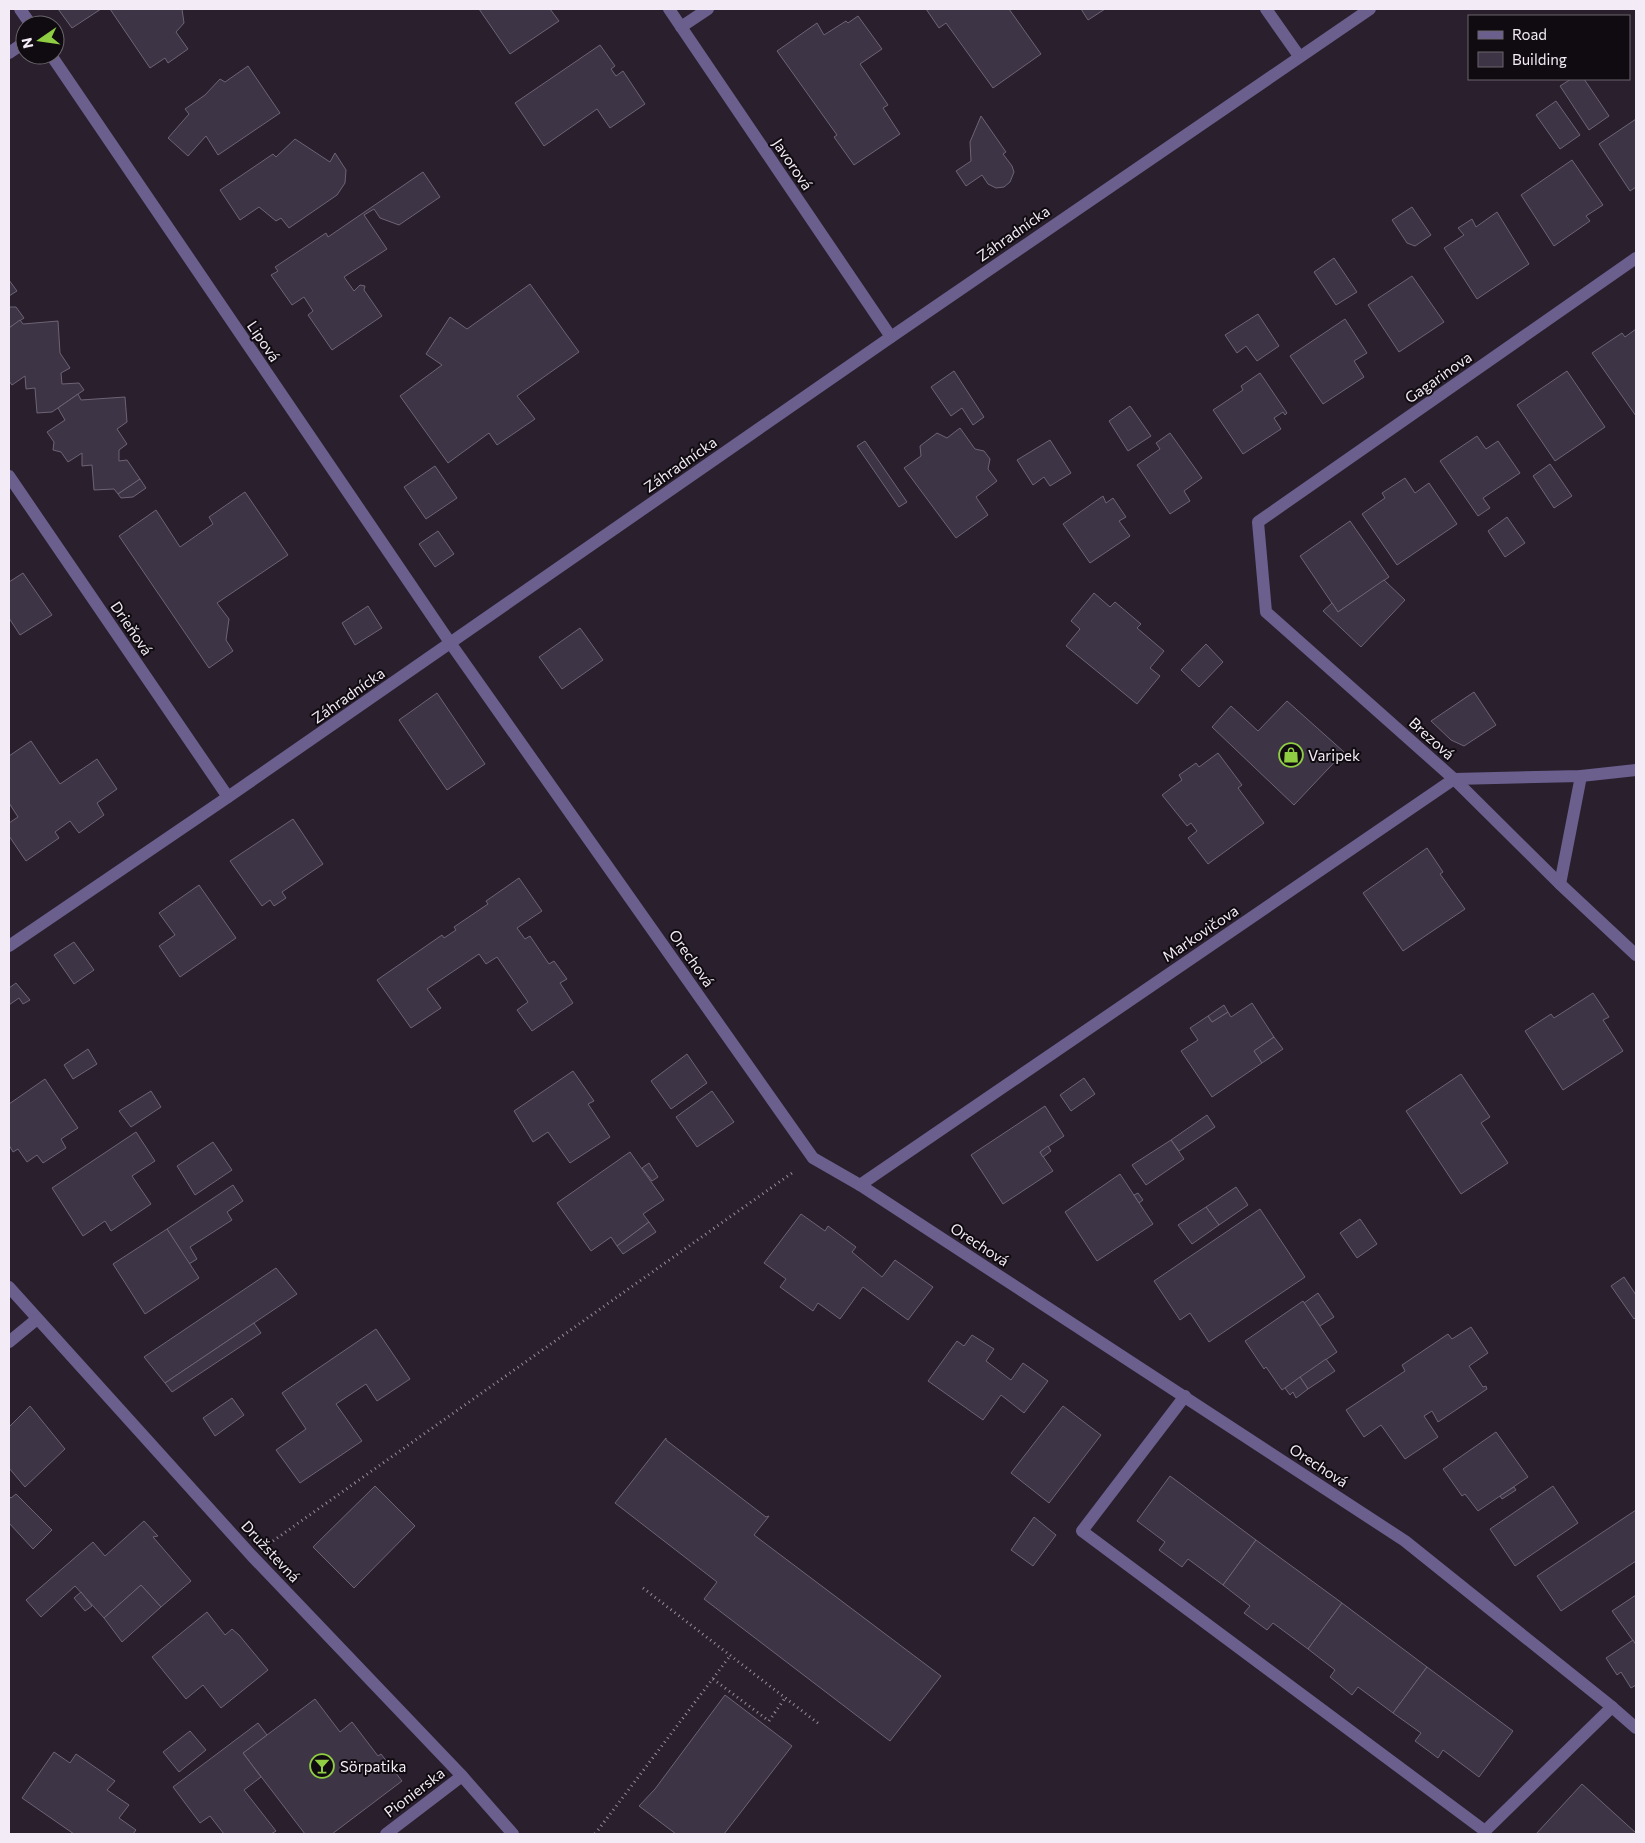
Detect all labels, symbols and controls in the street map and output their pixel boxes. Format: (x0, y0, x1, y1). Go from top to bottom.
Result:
north arrow (15, 15, 65, 65)
legend (1468, 15, 1630, 80)
text: Road (1512, 25, 1547, 43)
text: N (17, 36, 36, 50)
text: Building (1512, 50, 1567, 68)
street label: Javorová (769, 135, 817, 193)
street label: Záhradnícka (973, 201, 1053, 265)
street label: Lipová (244, 317, 284, 365)
street label: Gagarinova (1401, 347, 1475, 407)
street label: Záhradnícka (640, 432, 720, 496)
street label: Drieňová (107, 598, 157, 658)
street label: Záhradnícka (308, 663, 388, 727)
street label: Brezová (1406, 713, 1458, 763)
shop icon: Varipek (1278, 742, 1304, 768)
place label: Varipek (1308, 746, 1360, 764)
street label: Markovičova (1159, 901, 1241, 965)
street label: Orechová (666, 926, 718, 990)
street label: Orechová (947, 1218, 1013, 1270)
street label: Orechová (1286, 1439, 1352, 1491)
street label: Družstevná (238, 1517, 304, 1585)
bar icon: Sörpatika (309, 1753, 335, 1779)
place label: Sörpatika (340, 1757, 406, 1775)
street label: Pionierska (380, 1763, 448, 1821)

